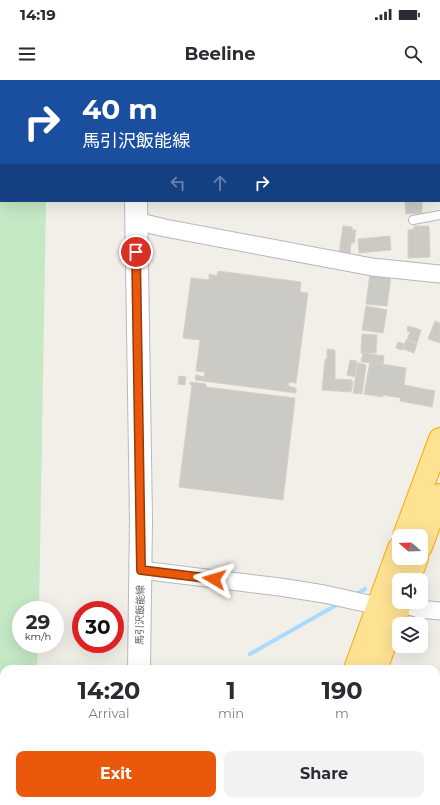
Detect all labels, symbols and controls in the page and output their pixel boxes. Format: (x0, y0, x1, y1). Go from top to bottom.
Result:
text: 14:19 (20, 5, 56, 24)
icon: menu (16, 43, 38, 65)
text: Beeline (184, 43, 256, 65)
icon: search (402, 43, 424, 65)
text: 40 m (82, 92, 158, 126)
icon: right (16, 96, 68, 148)
text: 馬引沢飯能線 (82, 130, 190, 152)
icon: left (167, 172, 189, 194)
icon: ahead (209, 172, 231, 194)
icon: right (251, 172, 273, 194)
pin (119, 235, 153, 269)
icon: arrive (125, 241, 147, 263)
north arrow (392, 529, 428, 565)
map controls (392, 529, 428, 653)
position arrow (193, 558, 235, 600)
button: sound (392, 573, 428, 609)
street label: 馬引沢飯能線 (133, 585, 147, 645)
speed limit sign: 30 (72, 601, 124, 653)
text: 29 (26, 610, 50, 634)
button: layers (392, 617, 428, 653)
text: km/h (25, 630, 51, 643)
text: 14:20 (78, 676, 140, 705)
text: 1 (226, 676, 236, 705)
text: 190 (321, 676, 362, 705)
text: Arrival (88, 705, 129, 721)
text: min (218, 705, 244, 721)
text: m (335, 705, 349, 721)
button: Exit (16, 751, 216, 797)
button: Share (224, 751, 424, 797)

